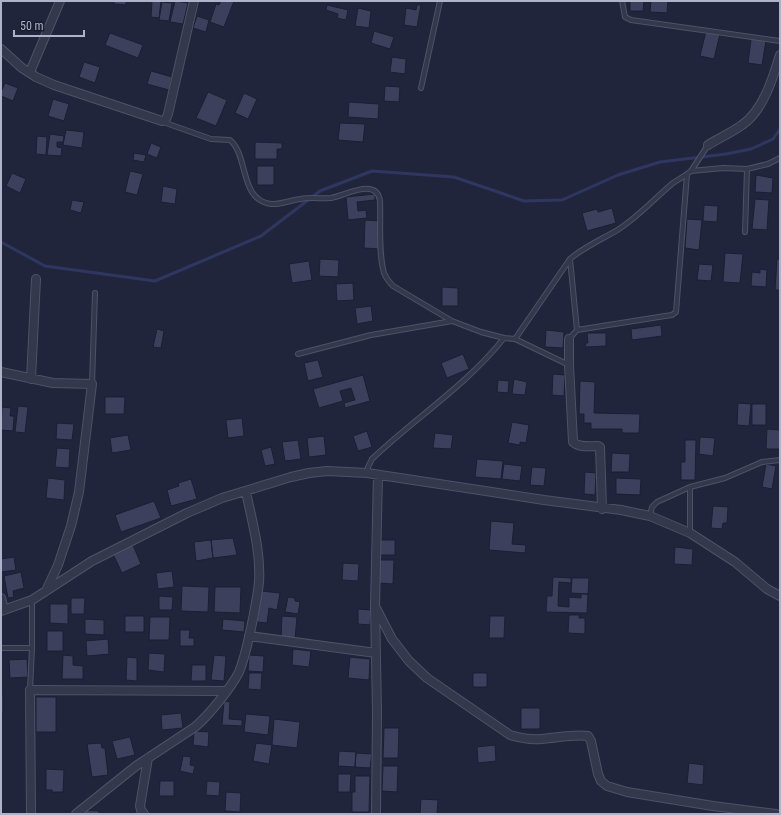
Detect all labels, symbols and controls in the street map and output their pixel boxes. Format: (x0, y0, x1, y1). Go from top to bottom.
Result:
scale bar (14, 12, 84, 38)
text: 50 m (20, 19, 44, 33)

